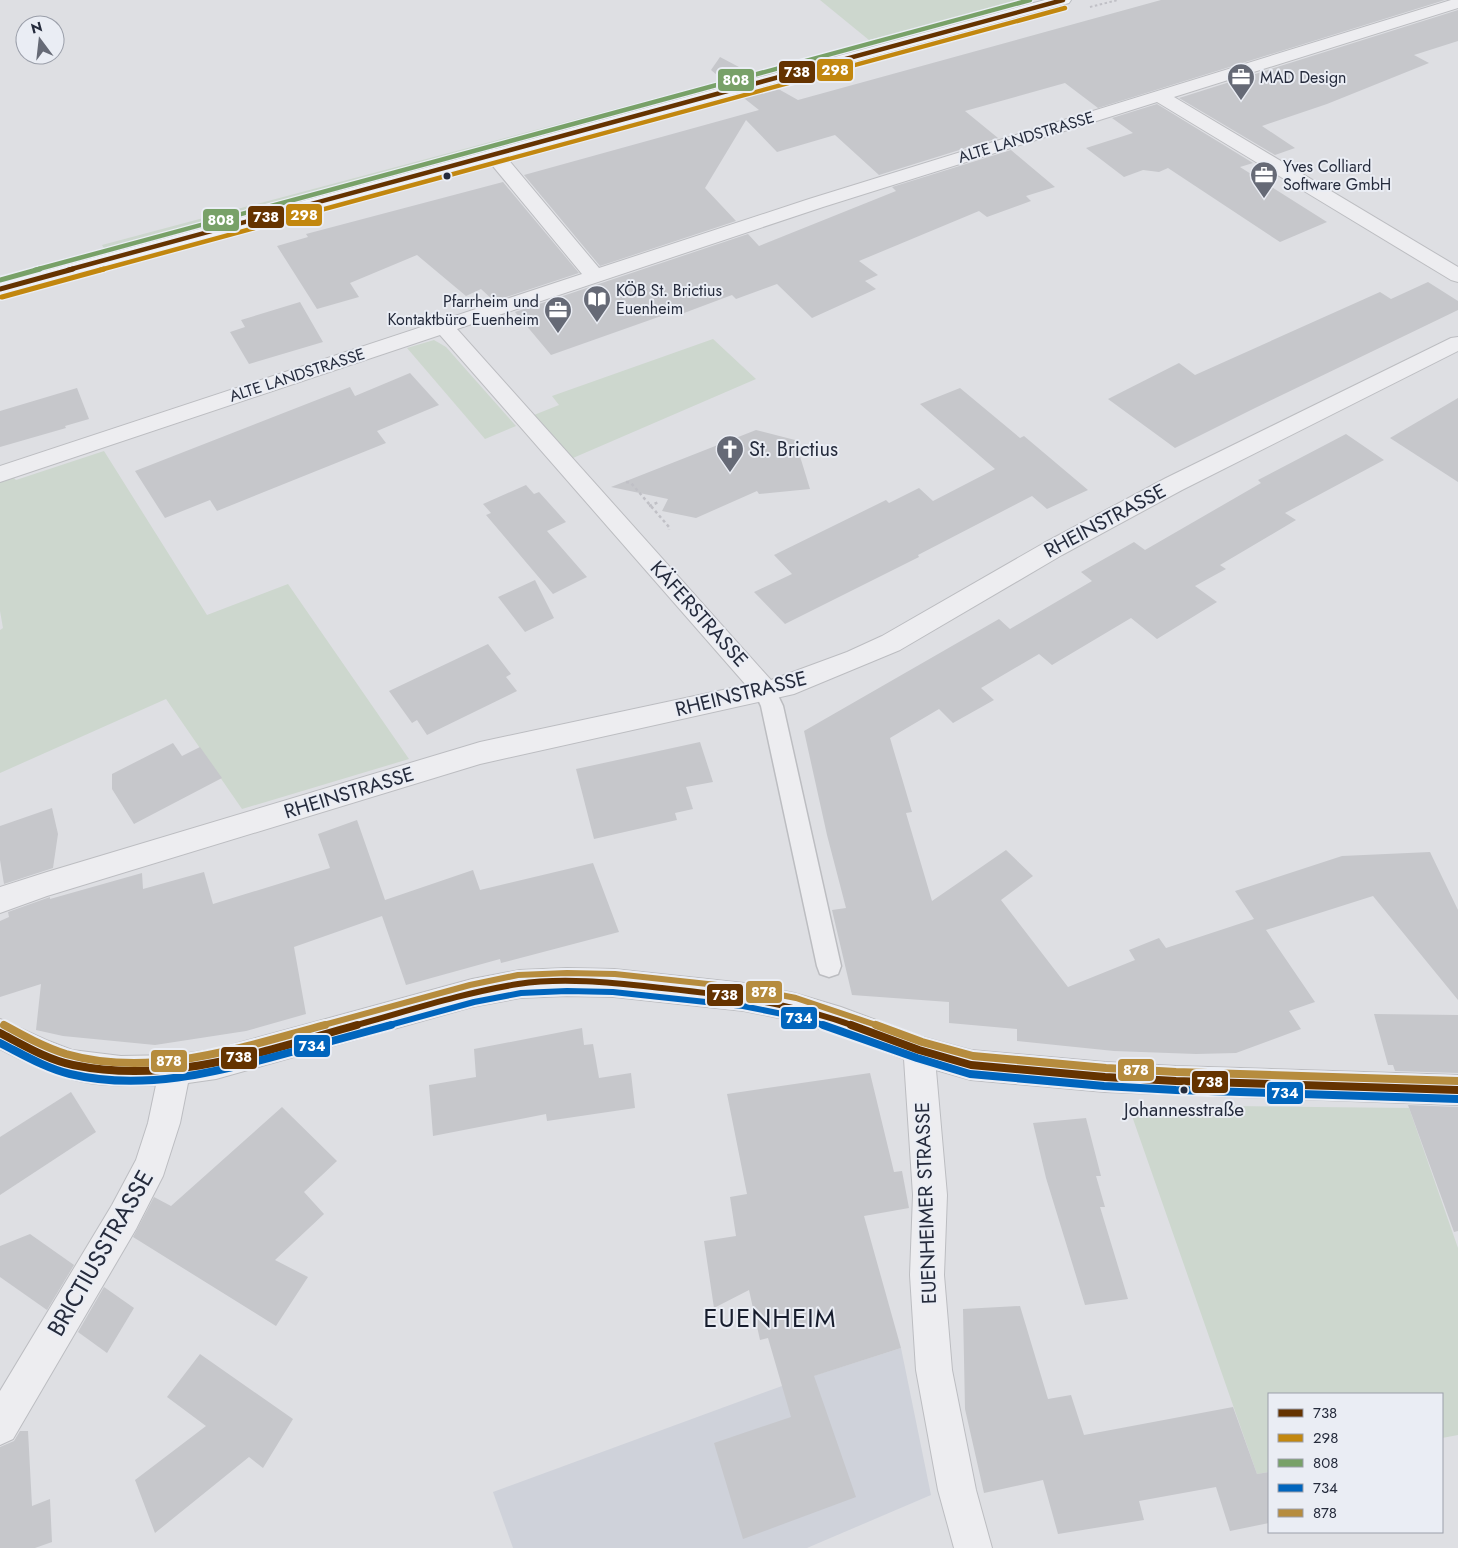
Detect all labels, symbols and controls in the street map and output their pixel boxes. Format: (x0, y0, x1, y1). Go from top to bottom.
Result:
north arrow (15, 15, 65, 65)
text: N (29, 16, 45, 39)
line badge: 298 (816, 58, 854, 82)
line badge: 738 (778, 60, 816, 84)
text: 298 (821, 60, 849, 80)
text: 738 (784, 62, 810, 82)
office icon: MAD Design (1226, 62, 1256, 101)
place label: MAD Design (1260, 66, 1346, 89)
line badge: 808 (717, 68, 755, 92)
text: 808 (723, 70, 750, 90)
street label: ALTE LANDSTRASSE (955, 105, 1097, 169)
place label: Yves Colliard Software GmbH (1283, 155, 1391, 196)
office icon: Yves Colliard Software GmbH (1249, 160, 1279, 199)
unlabelled marker (442, 171, 452, 181)
line badge: 298 (285, 203, 323, 227)
line badge: 738 (247, 205, 285, 229)
text: 298 (290, 205, 318, 225)
text: 738 (253, 207, 279, 227)
line badge: 808 (202, 208, 240, 232)
text: 808 (208, 210, 235, 230)
place label: KÖB St. Brictius Euenheim (616, 279, 722, 320)
library icon: KÖB St. Brictius Euenheim (582, 284, 612, 323)
place label: Pfarrheim und Kontaktbüro Euenheim (387, 290, 539, 331)
office icon: Pfarrheim und Kontaktbüro Euenheim (543, 295, 573, 334)
street label: ALTE LANDSTRASSE (226, 342, 368, 408)
church icon: St. Brictius (715, 434, 745, 473)
place label: St. Brictius (749, 435, 838, 464)
street label: RHEINSTRASSE (1039, 477, 1171, 565)
street label: KÄFERSTRASSE (643, 554, 755, 674)
street label: RHEINSTRASSE (672, 664, 810, 724)
street label: RHEINSTRASSE (280, 759, 418, 827)
line badge: 878 (745, 980, 783, 1004)
text: 878 (751, 982, 777, 1002)
line badge: 738 (706, 983, 744, 1007)
text: 738 (712, 985, 738, 1005)
line badge: 734 (780, 1006, 818, 1030)
text: 734 (786, 1008, 813, 1028)
line badge: 734 (293, 1034, 331, 1058)
text: 734 (299, 1036, 326, 1056)
line badge: 738 (220, 1046, 258, 1070)
text: 738 (226, 1047, 252, 1067)
line badge: 878 (150, 1049, 188, 1073)
text: 878 (156, 1051, 182, 1071)
line badge: 878 (1117, 1058, 1155, 1082)
text: 878 (1123, 1060, 1149, 1080)
line badge: 738 (1191, 1070, 1229, 1094)
text: 738 (1197, 1072, 1223, 1092)
line badge: 734 (1266, 1081, 1304, 1105)
text: 734 (1272, 1083, 1299, 1103)
marker: Johannesstraße (1179, 1085, 1189, 1095)
place label: Johannesstraße (1121, 1096, 1244, 1123)
street label: EUENHEIMER STRASSE (908, 1101, 944, 1305)
street label: BRICTIUSSTRASSE (38, 1163, 162, 1343)
district label: EUENHEIM (703, 1299, 837, 1337)
legend (1268, 1393, 1443, 1533)
text: 738 (1313, 1402, 1337, 1424)
text: 298 (1313, 1427, 1338, 1449)
text: 808 (1313, 1452, 1338, 1474)
text: 734 (1313, 1477, 1338, 1499)
text: 878 (1313, 1502, 1337, 1524)

